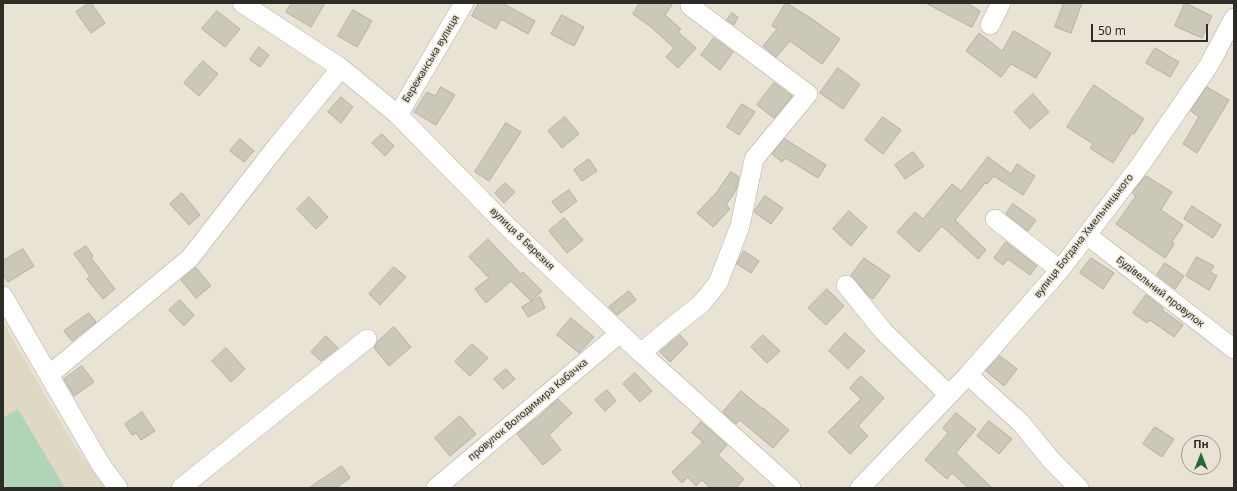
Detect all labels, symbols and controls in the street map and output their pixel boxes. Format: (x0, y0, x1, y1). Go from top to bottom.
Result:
street label: Бережанська вулиця (400, 13, 462, 105)
scale bar (1093, 16, 1210, 42)
text: 50 m (1098, 22, 1126, 39)
street label: вулиця Богдана Хмельницького (1032, 172, 1136, 300)
street label: вулиця 8 Березня (487, 205, 557, 273)
street label: Будівельний провулок (1114, 254, 1206, 330)
street label: провулок Володимира Кабачка (466, 356, 590, 464)
north arrow (1181, 435, 1221, 475)
text: Пн (1193, 436, 1209, 451)

